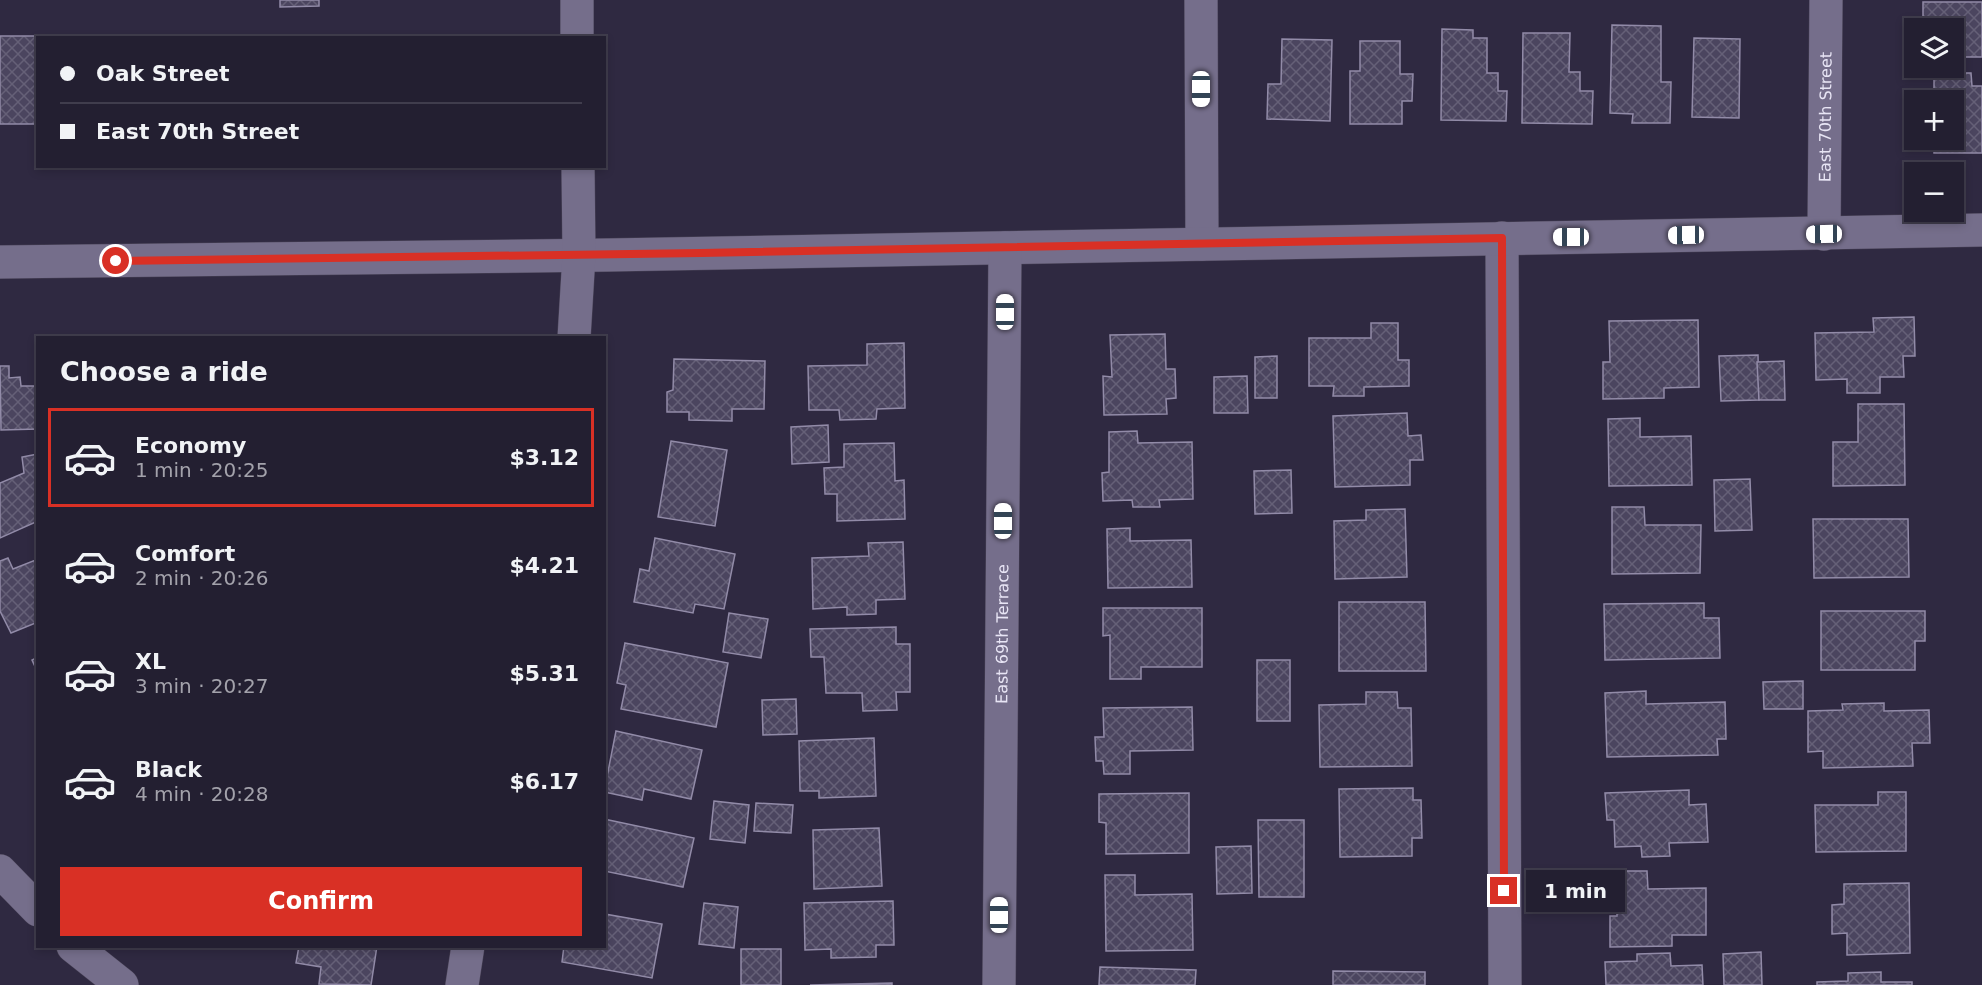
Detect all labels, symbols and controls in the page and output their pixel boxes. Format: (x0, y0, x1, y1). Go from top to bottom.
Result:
map controls (1904, 18, 1964, 222)
button: layers (1904, 18, 1964, 78)
street label: East 70th Street (1815, 52, 1835, 182)
text: Oak Street (96, 61, 229, 86)
car (1192, 71, 1210, 107)
button: + (1904, 90, 1964, 150)
text: East 70th Street (96, 119, 299, 144)
button: − (1904, 162, 1964, 222)
car (1806, 225, 1842, 243)
car (1668, 226, 1704, 244)
car (1553, 228, 1589, 246)
route start (102, 247, 129, 274)
car (996, 294, 1014, 330)
text: Choose a ride (60, 356, 268, 387)
icon: car (63, 431, 117, 485)
text: Economy (135, 433, 246, 458)
text: $3.12 (509, 445, 579, 470)
text: 1 min · 20:25 (135, 458, 269, 482)
car (994, 503, 1012, 539)
icon: car (63, 539, 117, 593)
text: Comfort (135, 541, 235, 566)
text: $4.21 (509, 553, 579, 578)
street label: East 69th Terrace (992, 564, 1012, 704)
text: 2 min · 20:26 (135, 566, 269, 590)
icon: car (63, 647, 117, 701)
text: XL (135, 649, 166, 674)
text: $5.31 (509, 661, 579, 686)
text: 3 min · 20:27 (135, 674, 269, 698)
icon: car (63, 755, 117, 809)
text: Black (135, 757, 202, 782)
text: $6.17 (509, 769, 579, 794)
text: 4 min · 20:28 (135, 782, 269, 806)
button: Confirm (60, 867, 582, 936)
callout: 1 min (1525, 870, 1624, 912)
route end (1490, 877, 1517, 904)
text: 1 min (1544, 879, 1607, 903)
car (990, 897, 1008, 933)

